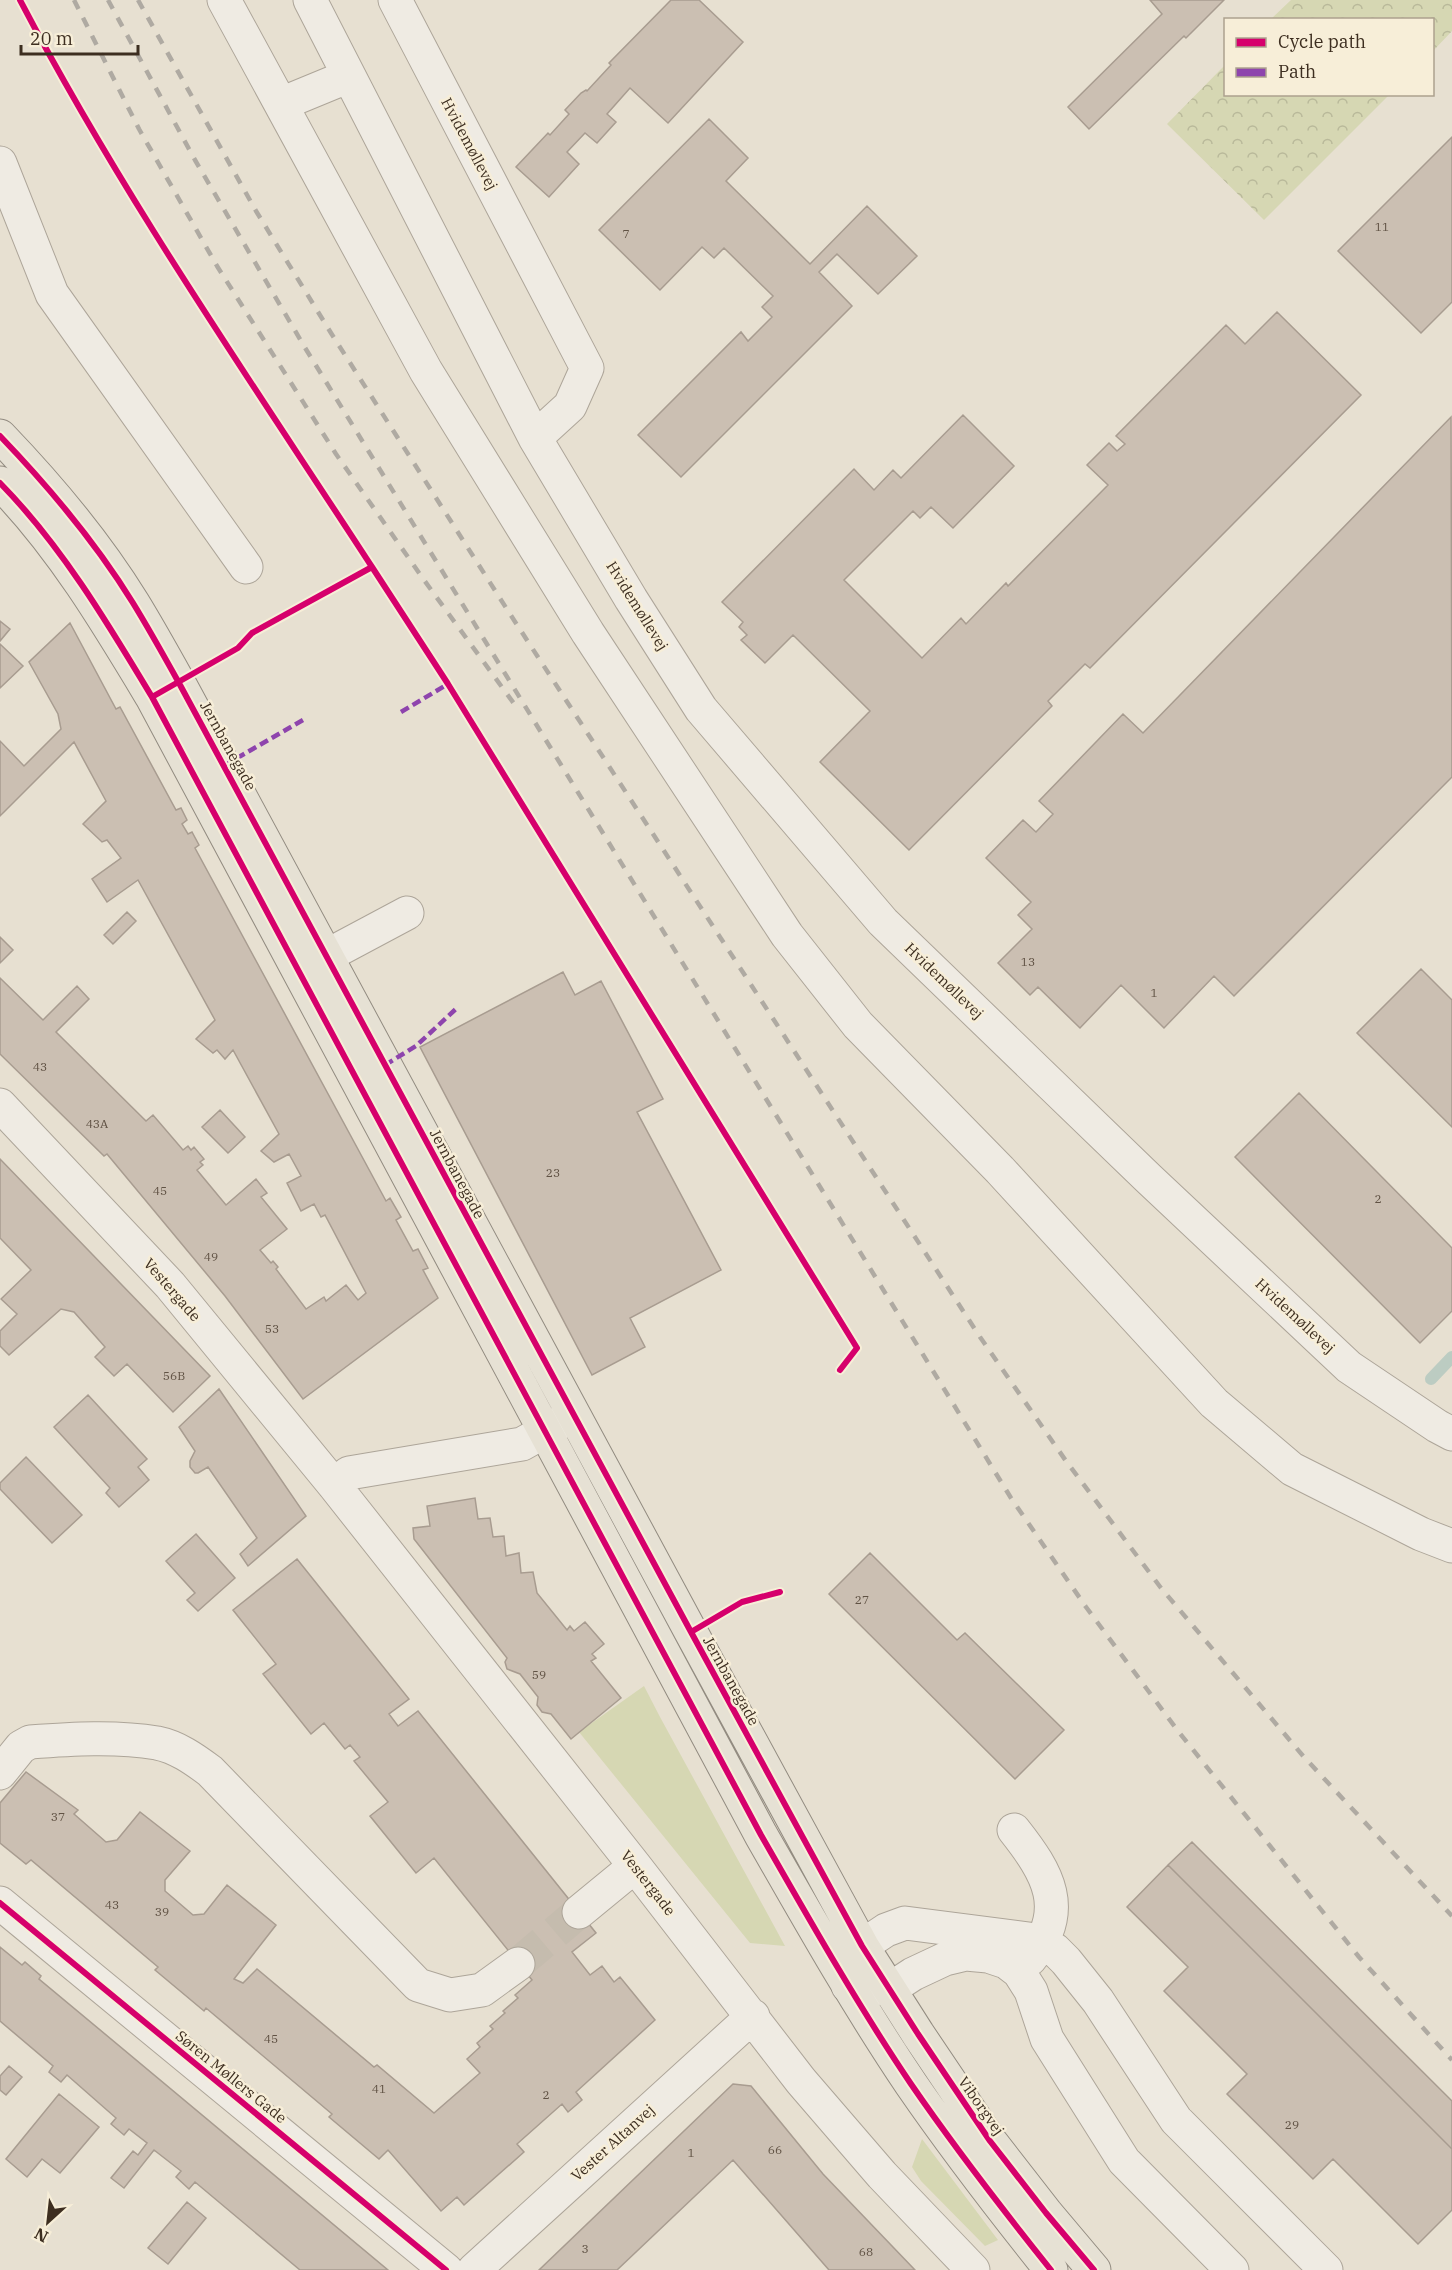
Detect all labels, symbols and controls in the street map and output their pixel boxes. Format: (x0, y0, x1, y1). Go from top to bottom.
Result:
scale bar (21, 18, 138, 56)
legend (1224, 18, 1434, 96)
text: 20 m (30, 27, 73, 50)
text: Cycle path (1278, 30, 1366, 53)
text: Path (1278, 60, 1316, 83)
street label: Hvidemøllevej (437, 94, 502, 193)
house number: 11 (1375, 219, 1389, 234)
house number: 7 (622, 226, 630, 241)
street label: Hvidemøllevej (602, 557, 672, 654)
street label: Jernbanegade (196, 698, 261, 794)
street label: Hvidemøllevej (901, 938, 988, 1023)
house number: 13 (1021, 954, 1035, 969)
house number: 1 (1150, 985, 1158, 1000)
house number: 43 (33, 1059, 47, 1074)
house number: 43A (86, 1116, 109, 1131)
street label: Jernbanegade (426, 1125, 489, 1222)
house number: 23 (546, 1165, 560, 1180)
house number: 45 (153, 1183, 167, 1198)
house number: 2 (1374, 1191, 1382, 1206)
house number: 49 (204, 1249, 218, 1264)
street label: Vestergade (140, 1254, 205, 1325)
street label: Hvidemøllevej (1252, 1274, 1339, 1357)
house number: 53 (265, 1321, 279, 1336)
house number: 56B (163, 1368, 185, 1383)
house number: 27 (855, 1592, 869, 1607)
street label: Jernbanegade (699, 1633, 764, 1729)
house number: 59 (532, 1667, 546, 1682)
house number: 37 (51, 1809, 65, 1824)
street label: Vestergade (617, 1846, 680, 1919)
house number: 43 (105, 1897, 119, 1912)
house number: 39 (155, 1904, 169, 1919)
street label: Søren Møllers Gade (172, 2026, 291, 2127)
house number: 45 (264, 2031, 278, 2046)
street label: Viborgvej (954, 2073, 1009, 2139)
house number: 41 (372, 2081, 386, 2096)
house number: 2 (542, 2087, 550, 2102)
street label: Vester Altanvej (567, 2100, 658, 2185)
house number: 29 (1285, 2117, 1299, 2132)
house number: 66 (768, 2142, 782, 2157)
house number: 1 (687, 2145, 695, 2160)
north arrow (18, 2192, 78, 2252)
text: N (31, 2224, 51, 2247)
house number: 3 (581, 2241, 589, 2256)
house number: 68 (859, 2244, 873, 2259)

